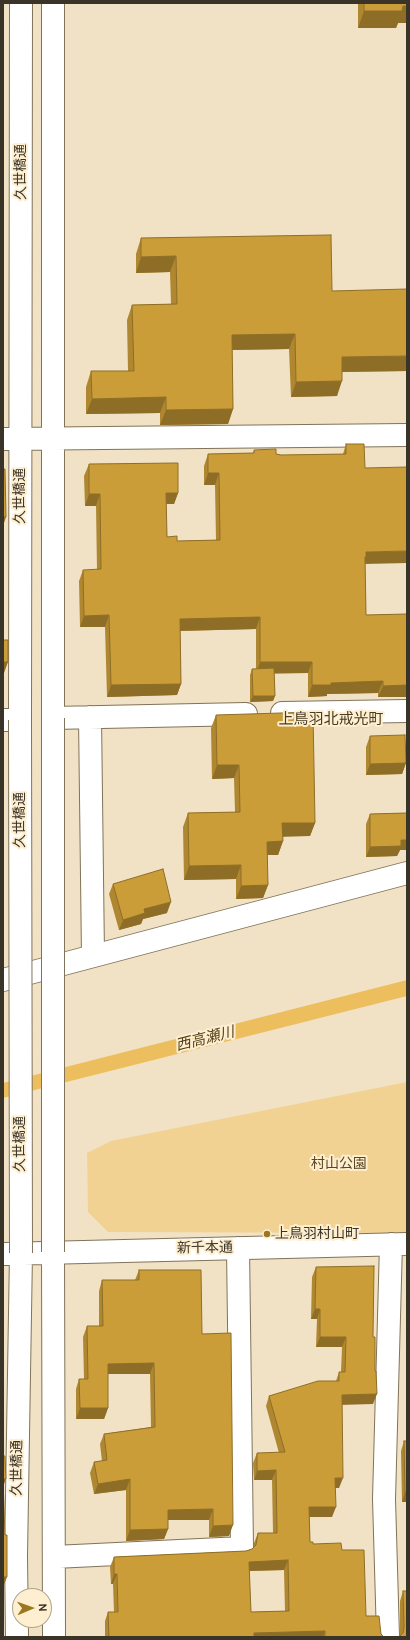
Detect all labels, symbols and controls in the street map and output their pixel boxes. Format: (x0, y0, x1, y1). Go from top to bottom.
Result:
street label: 久世橋通 (13, 144, 29, 200)
street label: 久世橋通 (12, 468, 28, 524)
district label: 上鳥羽北戒光町 (279, 711, 383, 729)
street label: 久世橋通 (12, 792, 28, 848)
water label: 西高瀬川 (174, 1023, 236, 1055)
street label: 久世橋通 (12, 1116, 28, 1172)
park label: 村山公園 (311, 1156, 367, 1172)
place label: 上鳥羽村山町 (275, 1226, 359, 1242)
marker: 上鳥羽村山町 (262, 1229, 272, 1239)
street label: 新千本通 (177, 1239, 233, 1257)
street label: 久世橋通 (8, 1440, 26, 1496)
north arrow (12, 1588, 52, 1628)
text: N (36, 1603, 50, 1612)

